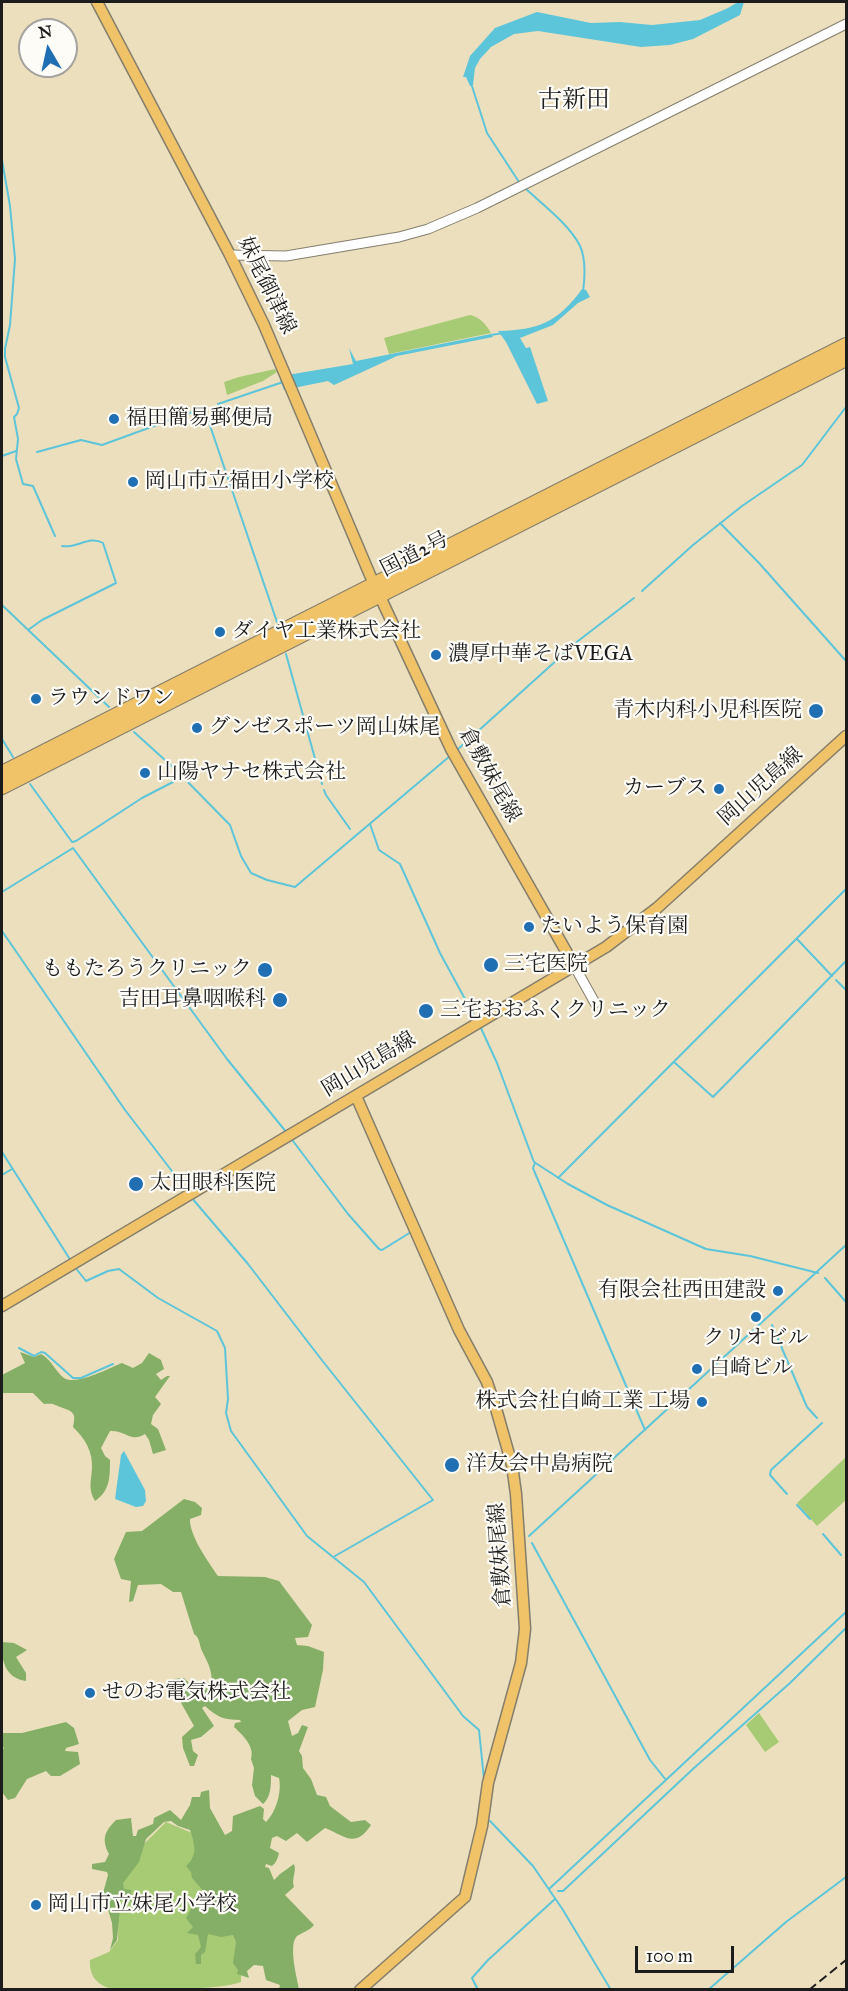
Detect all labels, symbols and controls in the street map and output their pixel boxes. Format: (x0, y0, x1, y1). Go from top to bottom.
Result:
north arrow (18, 18, 78, 78)
text: N (37, 21, 54, 42)
district label: 古新田 (538, 87, 610, 115)
street label: 妹尾御津線 (232, 233, 300, 339)
place label: 福田簡易郵便局 (126, 406, 273, 432)
marker: 福田簡易郵便局 (107, 412, 121, 426)
place label: 岡山市立福田小学校 (145, 469, 334, 495)
marker: 岡山市立福田小学校 (126, 475, 140, 489)
street label: 国道2号 (377, 527, 453, 583)
place label: ダイヤ工業株式会社 (232, 619, 421, 645)
marker: ダイヤ工業株式会社 (213, 625, 227, 639)
place label: 濃厚中華そばVEGA (448, 642, 633, 668)
marker: 濃厚中華そばVEGA (429, 648, 443, 662)
place label: ラウンドワン (48, 686, 174, 712)
marker: ラウンドワン (29, 692, 43, 706)
place label: 青木内科小児科医院 (613, 698, 802, 724)
marker: 青木内科小児科医院 (807, 702, 825, 720)
place label: グンゼスポーツ岡山妹尾 (209, 715, 440, 741)
marker: グンゼスポーツ岡山妹尾 (190, 721, 204, 735)
street label: 倉敷妹尾線 (453, 723, 525, 827)
street label: 岡山児島線 (714, 743, 808, 831)
place label: 山陽ヤナセ株式会社 (157, 760, 346, 786)
marker: 山陽ヤナセ株式会社 (138, 766, 152, 780)
place label: カーブス (623, 776, 707, 802)
marker: カーブス (712, 782, 726, 796)
place label: たいよう保育園 (541, 914, 688, 940)
marker: たいよう保育園 (522, 920, 536, 934)
place label: 三宅医院 (504, 952, 588, 978)
marker: 三宅医院 (482, 956, 500, 974)
place label: ももたろうクリニック (42, 957, 252, 983)
marker: ももたろうクリニック (256, 961, 274, 979)
place label: 吉田耳鼻咽喉科 (119, 987, 266, 1013)
marker: 吉田耳鼻咽喉科 (271, 991, 289, 1009)
place label: 三宅おおふくクリニック (440, 998, 671, 1024)
marker: 三宅おおふくクリニック (417, 1002, 435, 1020)
street label: 岡山児島線 (318, 1027, 420, 1103)
place label: 太田眼科医院 (150, 1171, 276, 1197)
marker: 太田眼科医院 (127, 1175, 145, 1193)
place label: 有限会社西田建設 (598, 1278, 766, 1304)
marker: 有限会社西田建設 (771, 1284, 785, 1298)
marker: クリオビル (749, 1310, 763, 1324)
place label: クリオビル (704, 1326, 808, 1352)
place label: 白崎ビル (709, 1356, 793, 1382)
marker: 白崎ビル (690, 1362, 704, 1376)
place label: 株式会社白崎工業 工場 (475, 1389, 690, 1415)
marker: 株式会社白崎工業 工場 (695, 1395, 709, 1409)
place label: 洋友会中島病院 (466, 1452, 613, 1478)
marker: 洋友会中島病院 (443, 1456, 461, 1474)
street label: 倉敷妹尾線 (485, 1502, 517, 1608)
place label: せのお電気株式会社 (102, 1680, 291, 1706)
marker: せのお電気株式会社 (83, 1686, 97, 1700)
place label: 岡山市立妹尾小学校 (48, 1892, 237, 1918)
marker: 岡山市立妹尾小学校 (29, 1898, 43, 1912)
scale bar (638, 1934, 737, 1972)
text: 100 m (646, 1945, 693, 1967)

